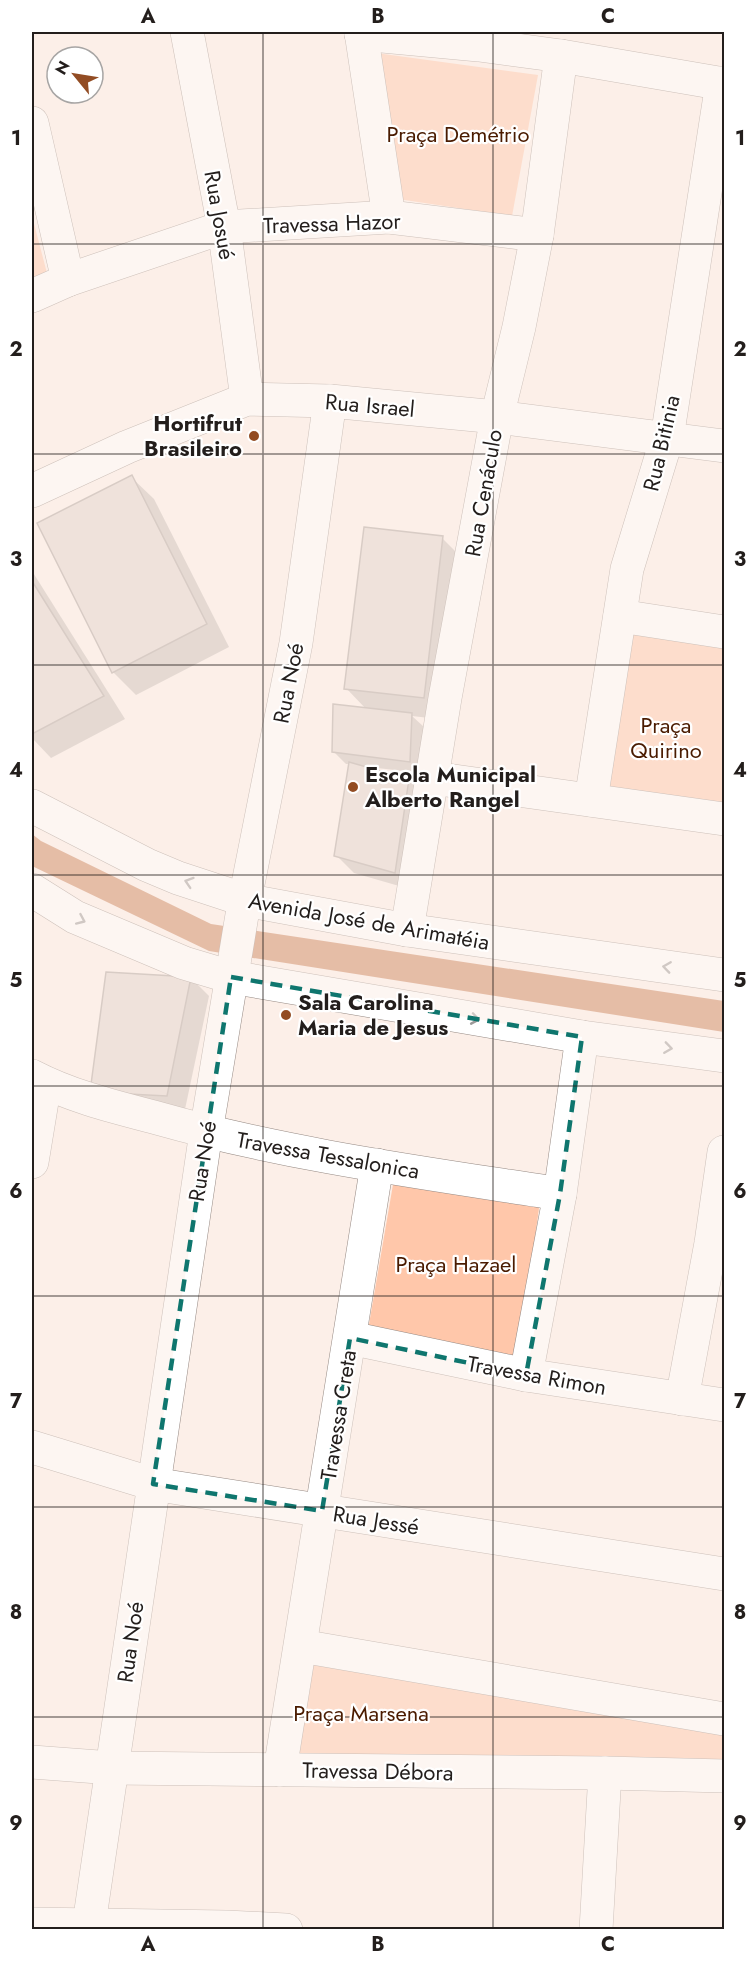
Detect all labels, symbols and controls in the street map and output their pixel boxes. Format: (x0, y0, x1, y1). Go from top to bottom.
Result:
text: A (140, 2, 156, 31)
text: B (371, 2, 385, 31)
text: C (601, 2, 615, 31)
north arrow (45, 45, 105, 105)
text: N (49, 56, 76, 79)
park label: Praça Demétrio (387, 118, 529, 150)
text: 1 (11, 124, 21, 153)
text: 1 (735, 124, 745, 153)
street label: Rua Josué (196, 168, 244, 262)
street label: Travessa Hazor (263, 205, 402, 241)
text: 2 (9, 335, 23, 364)
text: 2 (733, 335, 747, 364)
street label: Rua Israel (324, 385, 416, 425)
street label: Rua Bitinia (634, 392, 688, 494)
place label: Hortifrut Brasileiro (144, 407, 242, 464)
street label: Rua Cenáculo (456, 427, 510, 559)
marker: Hortifrut Brasileiro (247, 429, 261, 443)
text: 3 (10, 545, 22, 574)
text: 3 (734, 545, 746, 574)
street label: Rua Noé (265, 640, 311, 726)
park label: Praça Quirino (630, 709, 702, 766)
text: 4 (9, 756, 23, 785)
text: 4 (733, 756, 747, 785)
place label: Escola Municipal Alberto Rangel (364, 758, 536, 815)
marker: Escola Municipal Alberto Rangel (346, 780, 360, 794)
one-way arrow (184, 877, 195, 889)
street label: Avenida José de Arimatéia (246, 884, 492, 958)
one-way arrow (75, 912, 86, 924)
one-way arrow (662, 961, 671, 974)
text: 5 (10, 966, 23, 995)
text: 5 (734, 966, 747, 995)
place label: Sala Carolina Maria de Jesus (298, 986, 448, 1043)
marker: Sala Carolina Maria de Jesus (279, 1008, 293, 1022)
one-way arrow (470, 1012, 479, 1024)
one-way arrow (663, 1042, 672, 1054)
street label: Rua Noé (180, 1118, 224, 1204)
street label: Travessa Tessalonica (234, 1123, 422, 1187)
text: 6 (9, 1177, 23, 1206)
text: 6 (733, 1177, 747, 1206)
park label: Praça Hazael (396, 1248, 516, 1280)
street label: Travessa Rimon (465, 1347, 609, 1403)
street label: Travessa Creta (312, 1348, 364, 1482)
text: 7 (10, 1387, 23, 1416)
text: 7 (734, 1387, 747, 1416)
street label: Rua Jessé (331, 1497, 421, 1543)
text: 8 (10, 1598, 22, 1627)
text: 8 (734, 1598, 746, 1627)
street label: Rua Noé (108, 1599, 152, 1685)
park label: Praça Marsena (293, 1697, 429, 1729)
street label: Travessa Débora (302, 1754, 454, 1788)
text: 9 (9, 1809, 23, 1838)
text: 9 (733, 1809, 747, 1838)
text: A (140, 1930, 156, 1959)
text: B (371, 1930, 385, 1959)
text: C (601, 1930, 615, 1959)

